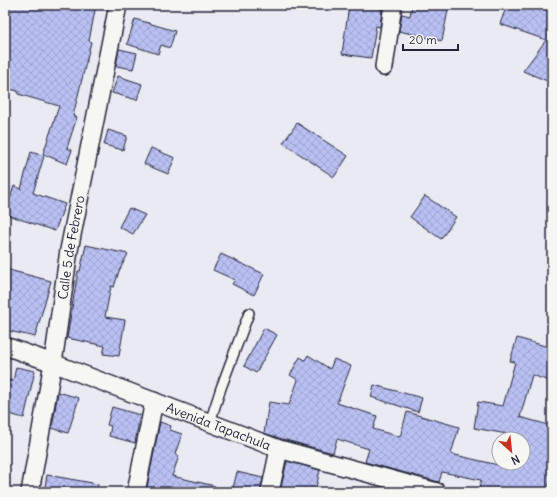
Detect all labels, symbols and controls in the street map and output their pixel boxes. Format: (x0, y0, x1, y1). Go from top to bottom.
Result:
scale bar (403, 26, 458, 52)
text: 20 m (409, 32, 437, 47)
street label: Calle 5 de Febrero (54, 194, 89, 301)
street label: Avenida Tapachula (164, 399, 273, 454)
north arrow (491, 431, 531, 471)
text: N (509, 452, 522, 468)

